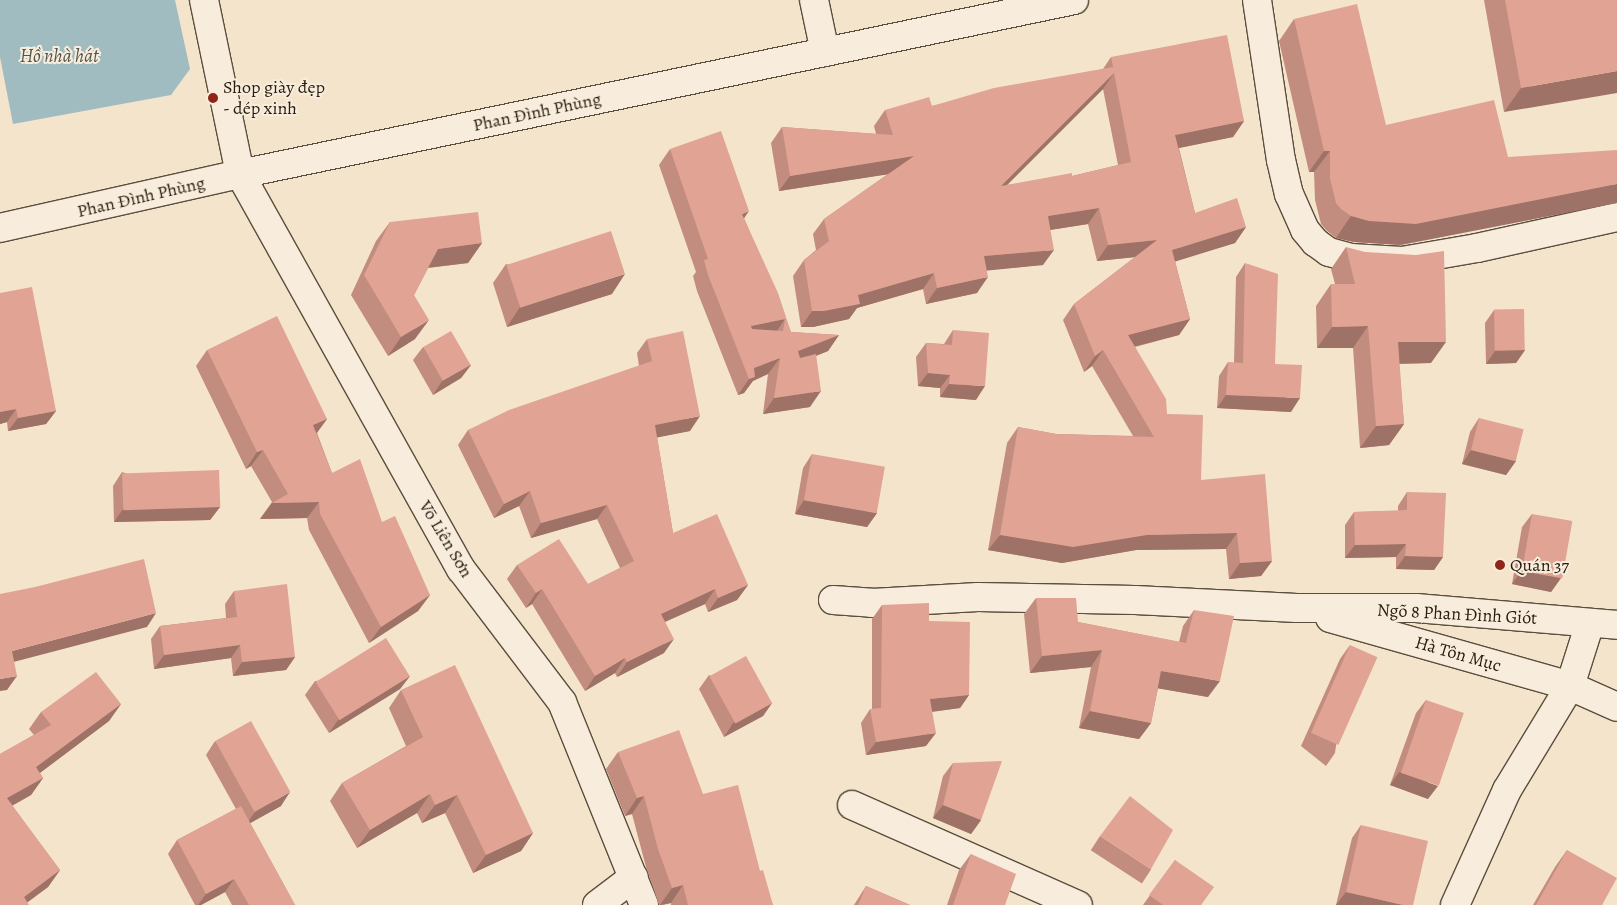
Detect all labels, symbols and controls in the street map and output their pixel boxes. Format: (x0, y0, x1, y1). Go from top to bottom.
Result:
water label: Hồ nhà hát (20, 46, 98, 68)
place label: Shop giày đẹp - dép xinh (223, 77, 325, 120)
street label: Phan Đình Phùng (471, 88, 603, 136)
marker: Shop giày đẹp - dép xinh (207, 92, 219, 104)
street label: Phan Đình Phùng (75, 172, 207, 222)
street label: Võ Liên Sơn (415, 496, 477, 582)
place label: Quán 37 (1510, 554, 1569, 576)
marker: Quán 37 (1494, 559, 1506, 571)
street label: Ngõ 8 Phan Đình Giót (1376, 599, 1538, 629)
street label: Hà Tôn Mục (1412, 631, 1504, 677)

